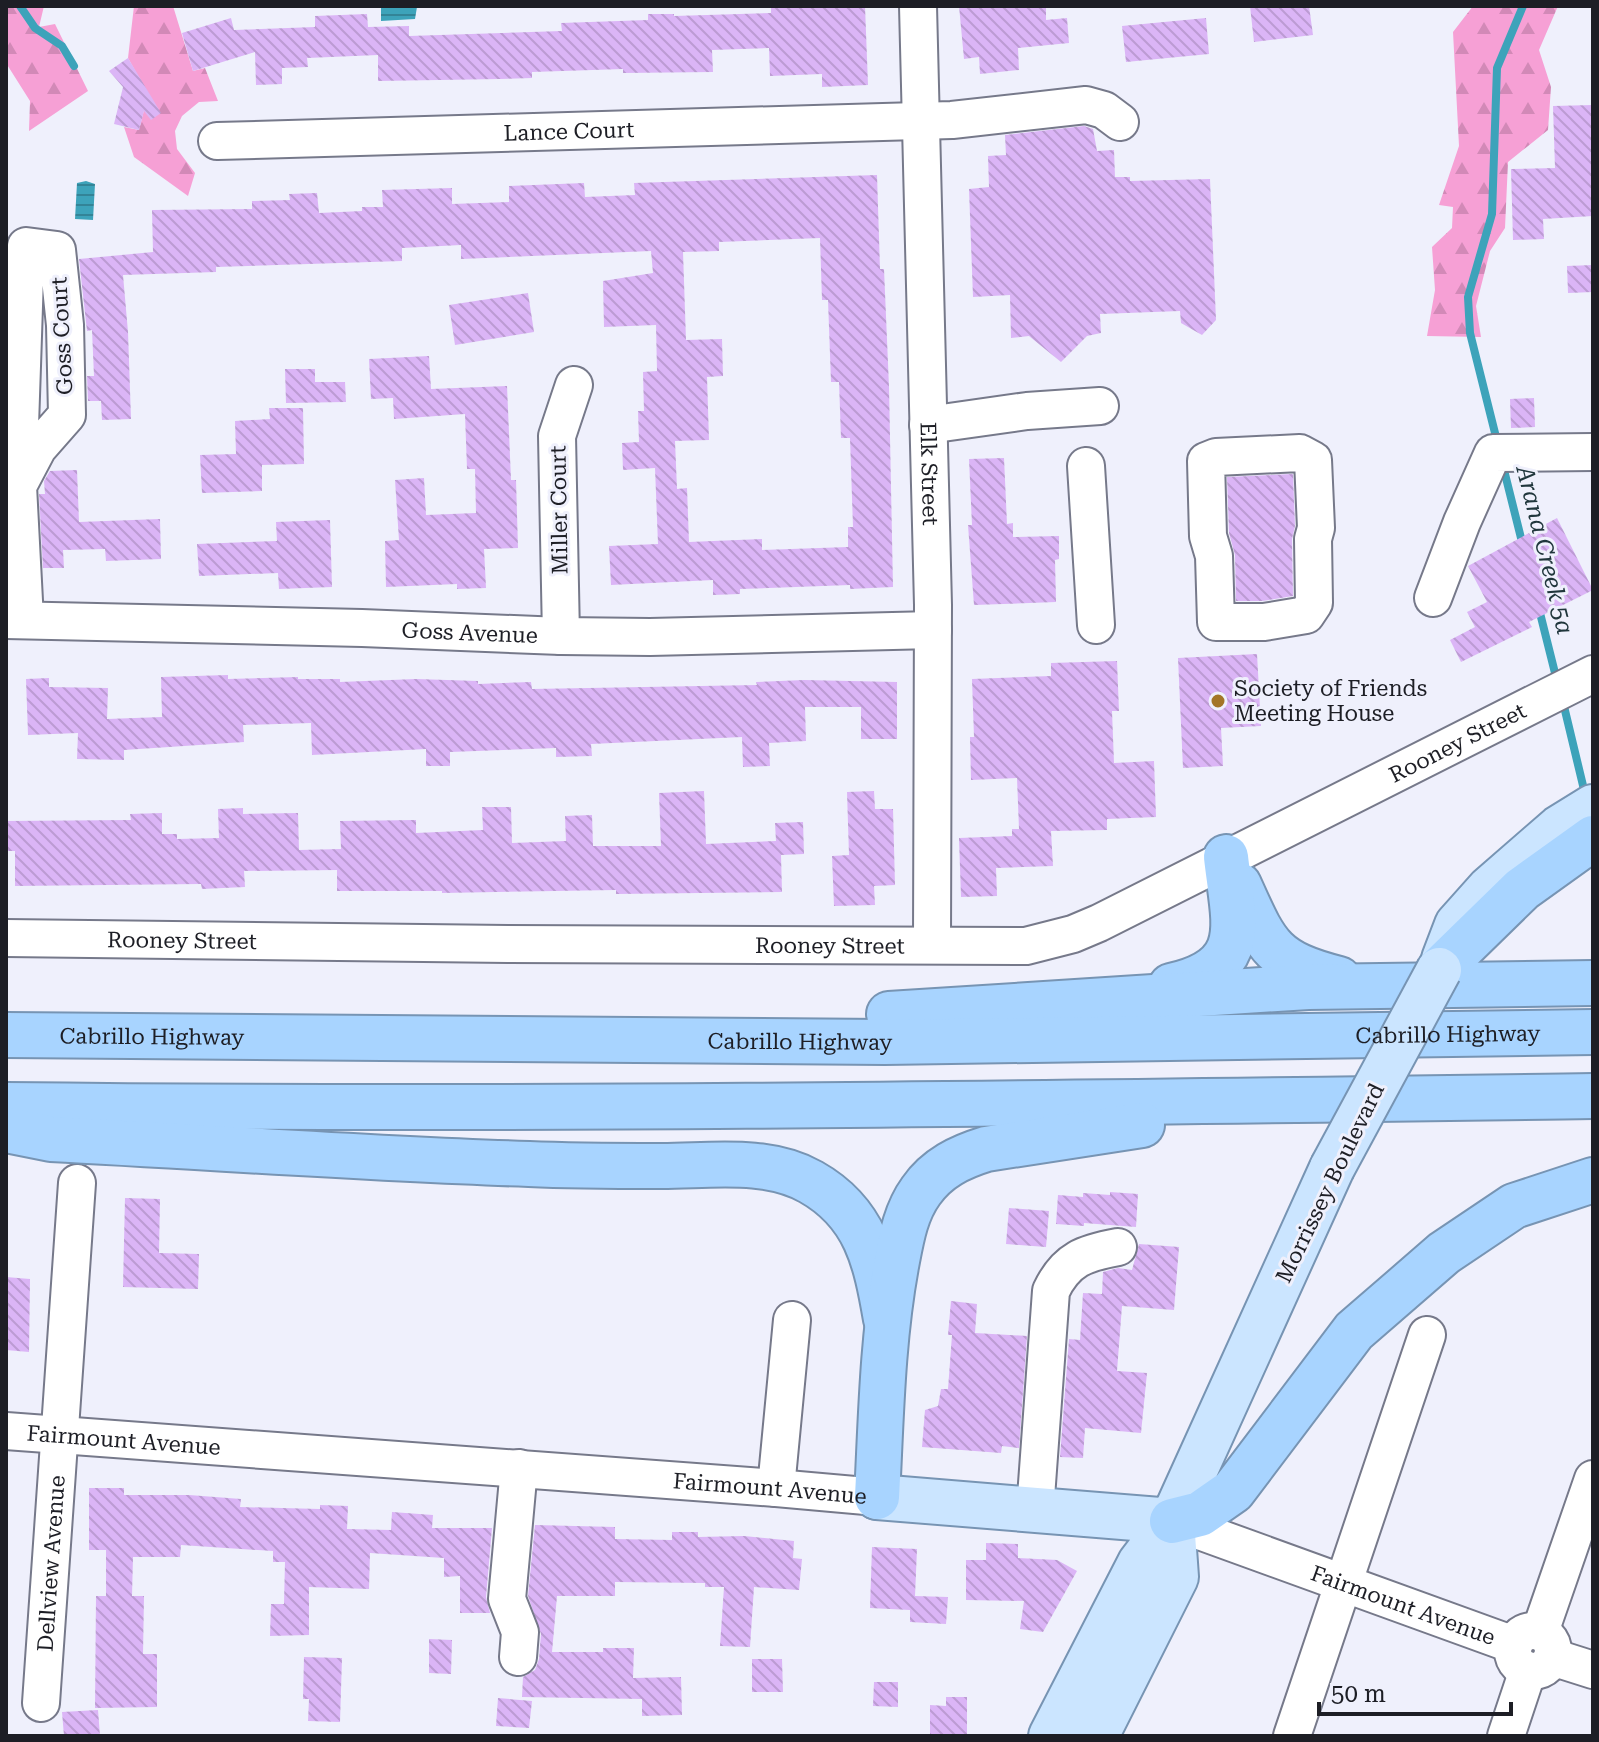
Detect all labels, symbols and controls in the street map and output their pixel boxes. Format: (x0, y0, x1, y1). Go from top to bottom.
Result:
street label: Lance Court (503, 117, 635, 145)
street label: Goss Court (46, 276, 78, 396)
street label: Elk Street (916, 422, 944, 526)
street label: Miller Court (545, 445, 573, 575)
water label: Arana Creek 5a (1510, 461, 1579, 637)
street label: Goss Avenue (401, 617, 538, 648)
place label: Society of Friends Meeting House (1234, 676, 1427, 726)
marker: Society of Friends Meeting House (1209, 692, 1227, 710)
street label: Rooney Street (1385, 698, 1530, 787)
street label: Rooney Street (107, 927, 257, 953)
street label: Rooney Street (755, 932, 905, 958)
street label: Cabrillo Highway (1355, 1020, 1541, 1048)
street label: Cabrillo Highway (59, 1023, 245, 1049)
street label: Cabrillo Highway (707, 1028, 893, 1055)
street label: Morrissey Boulevard (1271, 1079, 1389, 1287)
street label: Fairmount Avenue (26, 1420, 222, 1459)
street label: Fairmount Avenue (672, 1468, 868, 1509)
street label: Dellview Avenue (32, 1474, 69, 1652)
street label: Fairmount Avenue (1308, 1560, 1499, 1650)
scale bar (1319, 1666, 1511, 1716)
text: 50 m (1331, 1680, 1386, 1708)

